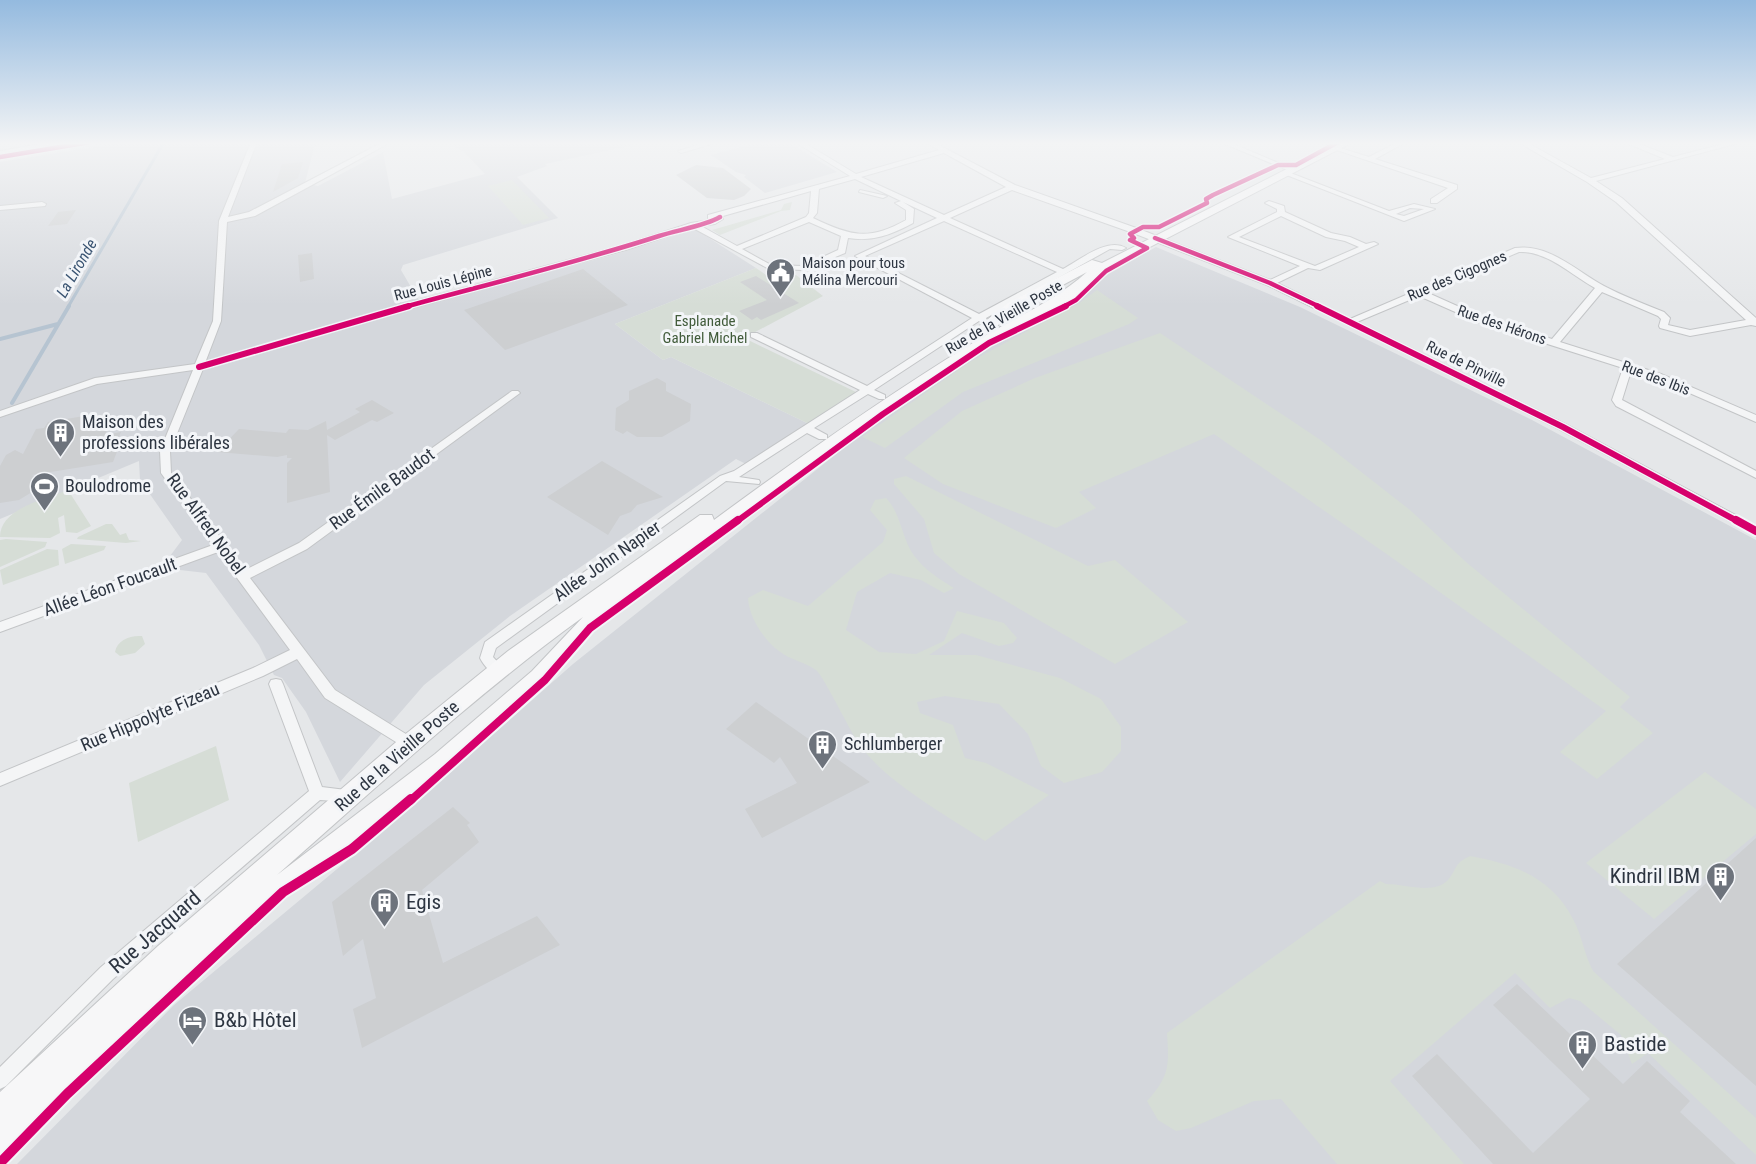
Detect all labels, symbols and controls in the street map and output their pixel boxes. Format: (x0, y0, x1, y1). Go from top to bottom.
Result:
water label: La Lironde (52, 236, 101, 301)
street label: Rue des Cigognes (1405, 247, 1509, 305)
place label: Maison pour tous Mélina Mercouri (802, 254, 905, 289)
public building icon: Maison pour tous Mélina Mercouri (765, 256, 797, 298)
street label: Rue Louis Lépine (392, 261, 494, 305)
street label: Rue de la Vieille Poste (943, 276, 1065, 358)
street label: Rue des Hérons (1455, 301, 1549, 349)
park label: Esplanade Gabriel Michel (663, 312, 747, 347)
street label: Rue de Pinville (1423, 337, 1509, 391)
street label: Rue des Ibis (1619, 357, 1693, 399)
place label: Maison des professions libérales (82, 411, 230, 453)
building icon: Maison des professions libérales (45, 416, 77, 458)
street label: Rue Émile Baudot (325, 443, 438, 534)
street label: Rue Alfred Nobel (163, 469, 250, 578)
sports icon: Boulodrome (28, 470, 60, 512)
place label: Boulodrome (65, 475, 151, 496)
street label: Allée John Napier (549, 516, 665, 605)
street label: Allée Léon Foucault (41, 553, 179, 620)
street label: Rue Hippolyte Fizeau (77, 678, 222, 755)
street label: Rue de la Vieille Poste (330, 696, 463, 815)
building icon: Schlumberger (807, 728, 839, 770)
place label: Schlumberger (844, 733, 943, 754)
building icon: Kindril IBM (1705, 860, 1737, 902)
place label: Kindril IBM (1610, 864, 1700, 888)
street label: Rue Jacquard (104, 886, 206, 978)
building icon: Egis (369, 886, 401, 928)
place label: Egis (406, 890, 441, 914)
hotel icon: B&b Hôtel (177, 1004, 209, 1046)
place label: B&b Hôtel (214, 1008, 297, 1032)
building icon: Bastide (1567, 1028, 1599, 1070)
place label: Bastide (1604, 1032, 1667, 1056)

